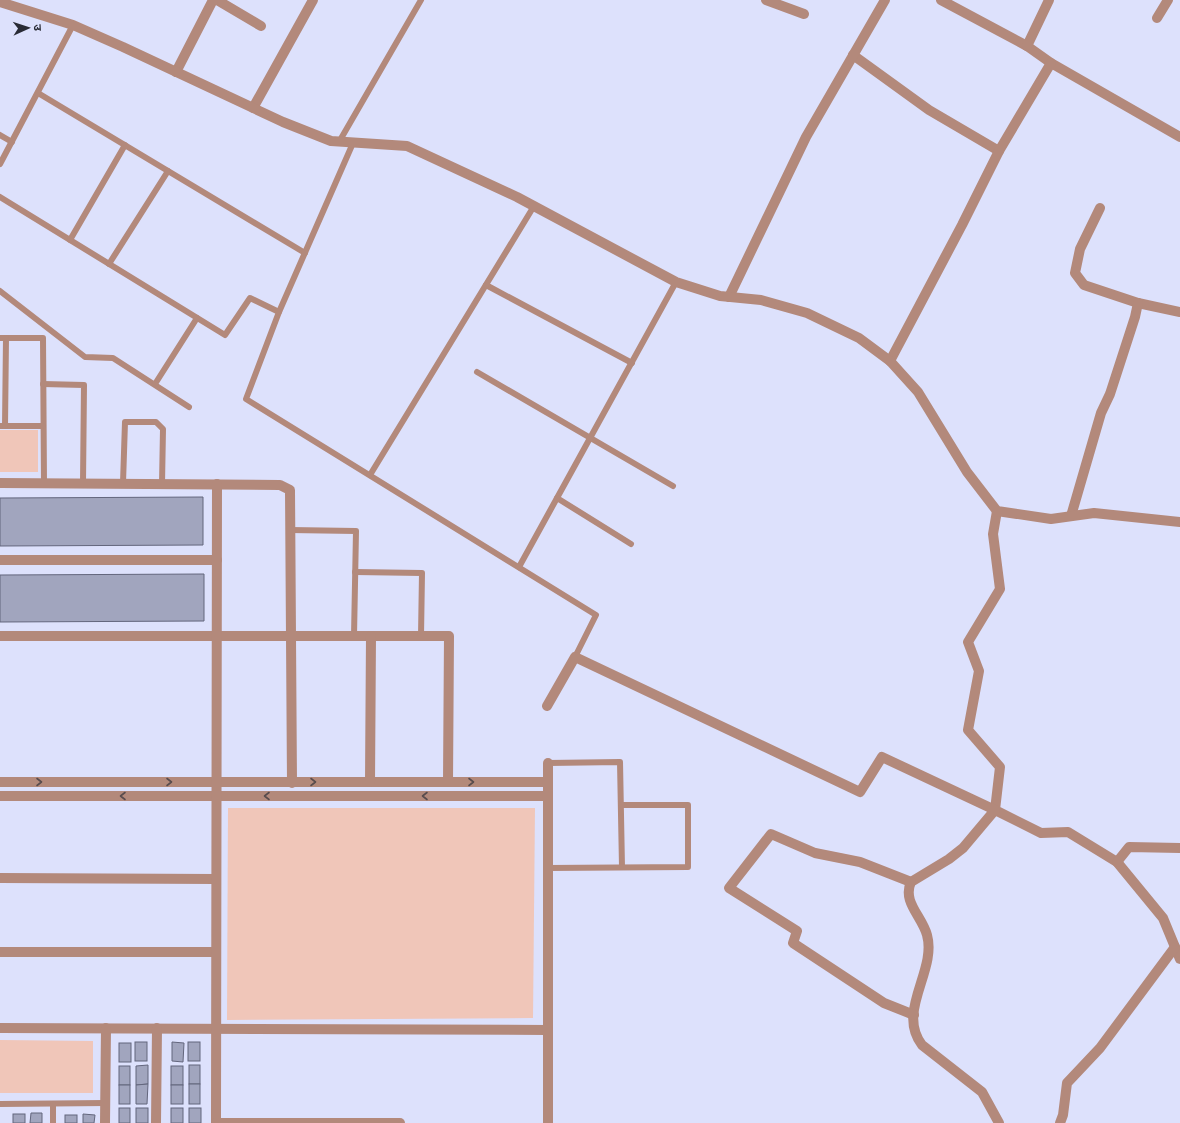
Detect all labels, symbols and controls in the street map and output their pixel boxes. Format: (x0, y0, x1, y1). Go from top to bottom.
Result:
north arrow (8, 8, 48, 48)
text: उ (32, 24, 44, 32)
one-way arrow (36, 778, 42, 786)
one-way arrow (166, 778, 172, 786)
one-way arrow (310, 778, 316, 786)
one-way arrow (468, 778, 474, 786)
one-way arrow (120, 792, 126, 800)
one-way arrow (264, 792, 270, 800)
one-way arrow (422, 792, 428, 800)

